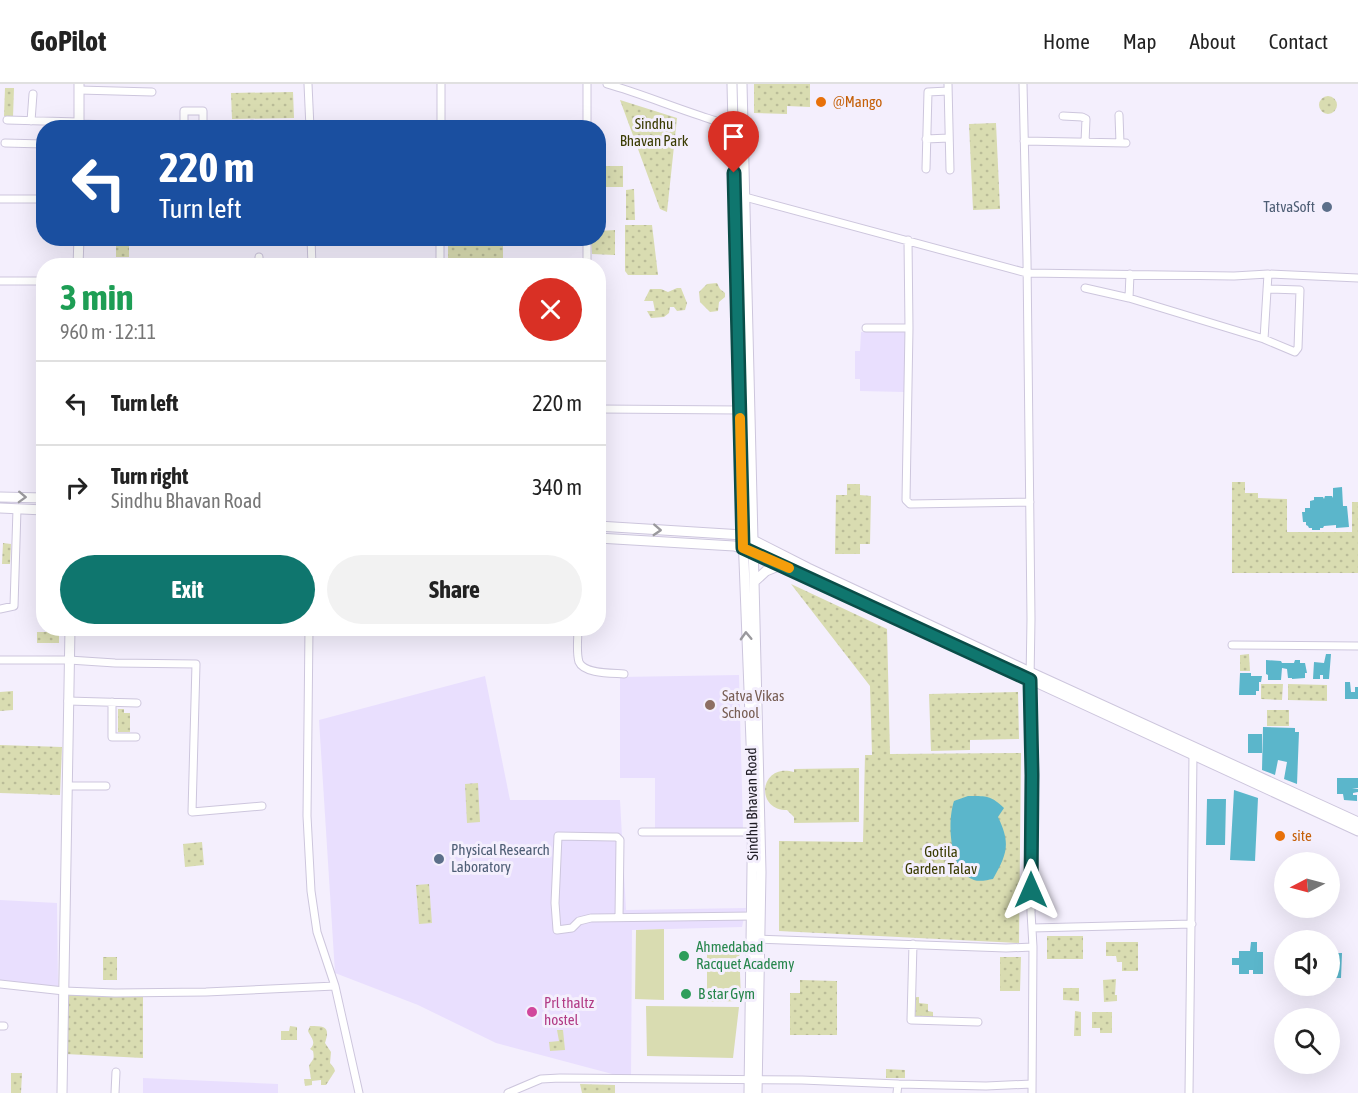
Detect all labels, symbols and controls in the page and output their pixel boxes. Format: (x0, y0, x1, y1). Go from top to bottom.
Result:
text: GoPilot (30, 25, 106, 57)
text: Home (1043, 29, 1090, 53)
text: Map (1123, 29, 1157, 53)
text: About (1190, 29, 1236, 53)
text: Contact (1269, 29, 1328, 53)
place label: @Mango (833, 93, 882, 110)
marker: @Mango (814, 95, 828, 109)
pin (708, 111, 759, 173)
park label: Sindhu Bhavan Park (620, 115, 689, 149)
icon: arrive (717, 120, 750, 153)
text: 220 m (159, 143, 254, 191)
icon: left (60, 144, 138, 222)
text: Turn left (159, 193, 242, 224)
place label: TatvaSoft (1263, 198, 1315, 215)
marker: TatvaSoft (1320, 200, 1334, 214)
text: 3 min (60, 276, 134, 318)
button: close (519, 278, 582, 341)
text: 960 m · 12:11 (60, 320, 156, 343)
icon: left (60, 387, 93, 420)
text: Turn left (111, 390, 178, 416)
text: 220 m (532, 390, 582, 416)
text: Turn right (111, 463, 188, 489)
icon: right (60, 471, 93, 504)
text: 340 m (532, 474, 582, 500)
text: Sindhu Bhavan Road (111, 489, 262, 512)
one-way arrow (17, 491, 26, 504)
one-way arrow (652, 523, 661, 536)
button: Exit (60, 555, 315, 624)
button: Share (327, 555, 582, 624)
one-way arrow (740, 631, 753, 640)
place label: Satva Vikas School (722, 687, 784, 721)
marker: Satva Vikas School (703, 698, 717, 712)
street label: Sindhu Bhavan Road (742, 747, 761, 861)
place label: site (1292, 827, 1312, 844)
marker: site (1273, 829, 1287, 843)
place label: Physical Research Laboratory (451, 841, 550, 875)
park label: Gotila Garden Talav (905, 843, 977, 877)
marker: Physical Research Laboratory (432, 852, 446, 866)
north arrow (1274, 852, 1340, 918)
map controls (1274, 852, 1340, 1074)
position arrow (999, 858, 1063, 922)
button: sound (1274, 930, 1340, 996)
place label: Ahmedabad Racquet Academy (696, 938, 794, 972)
marker: Ahmedabad Racquet Academy (677, 949, 691, 963)
place label: B star Gym (698, 985, 755, 1002)
marker: B star Gym (679, 987, 693, 1001)
place label: Prl thaltz hostel (544, 994, 595, 1028)
marker: Prl thaltz hostel (525, 1005, 539, 1019)
button: search (1274, 1008, 1340, 1074)

